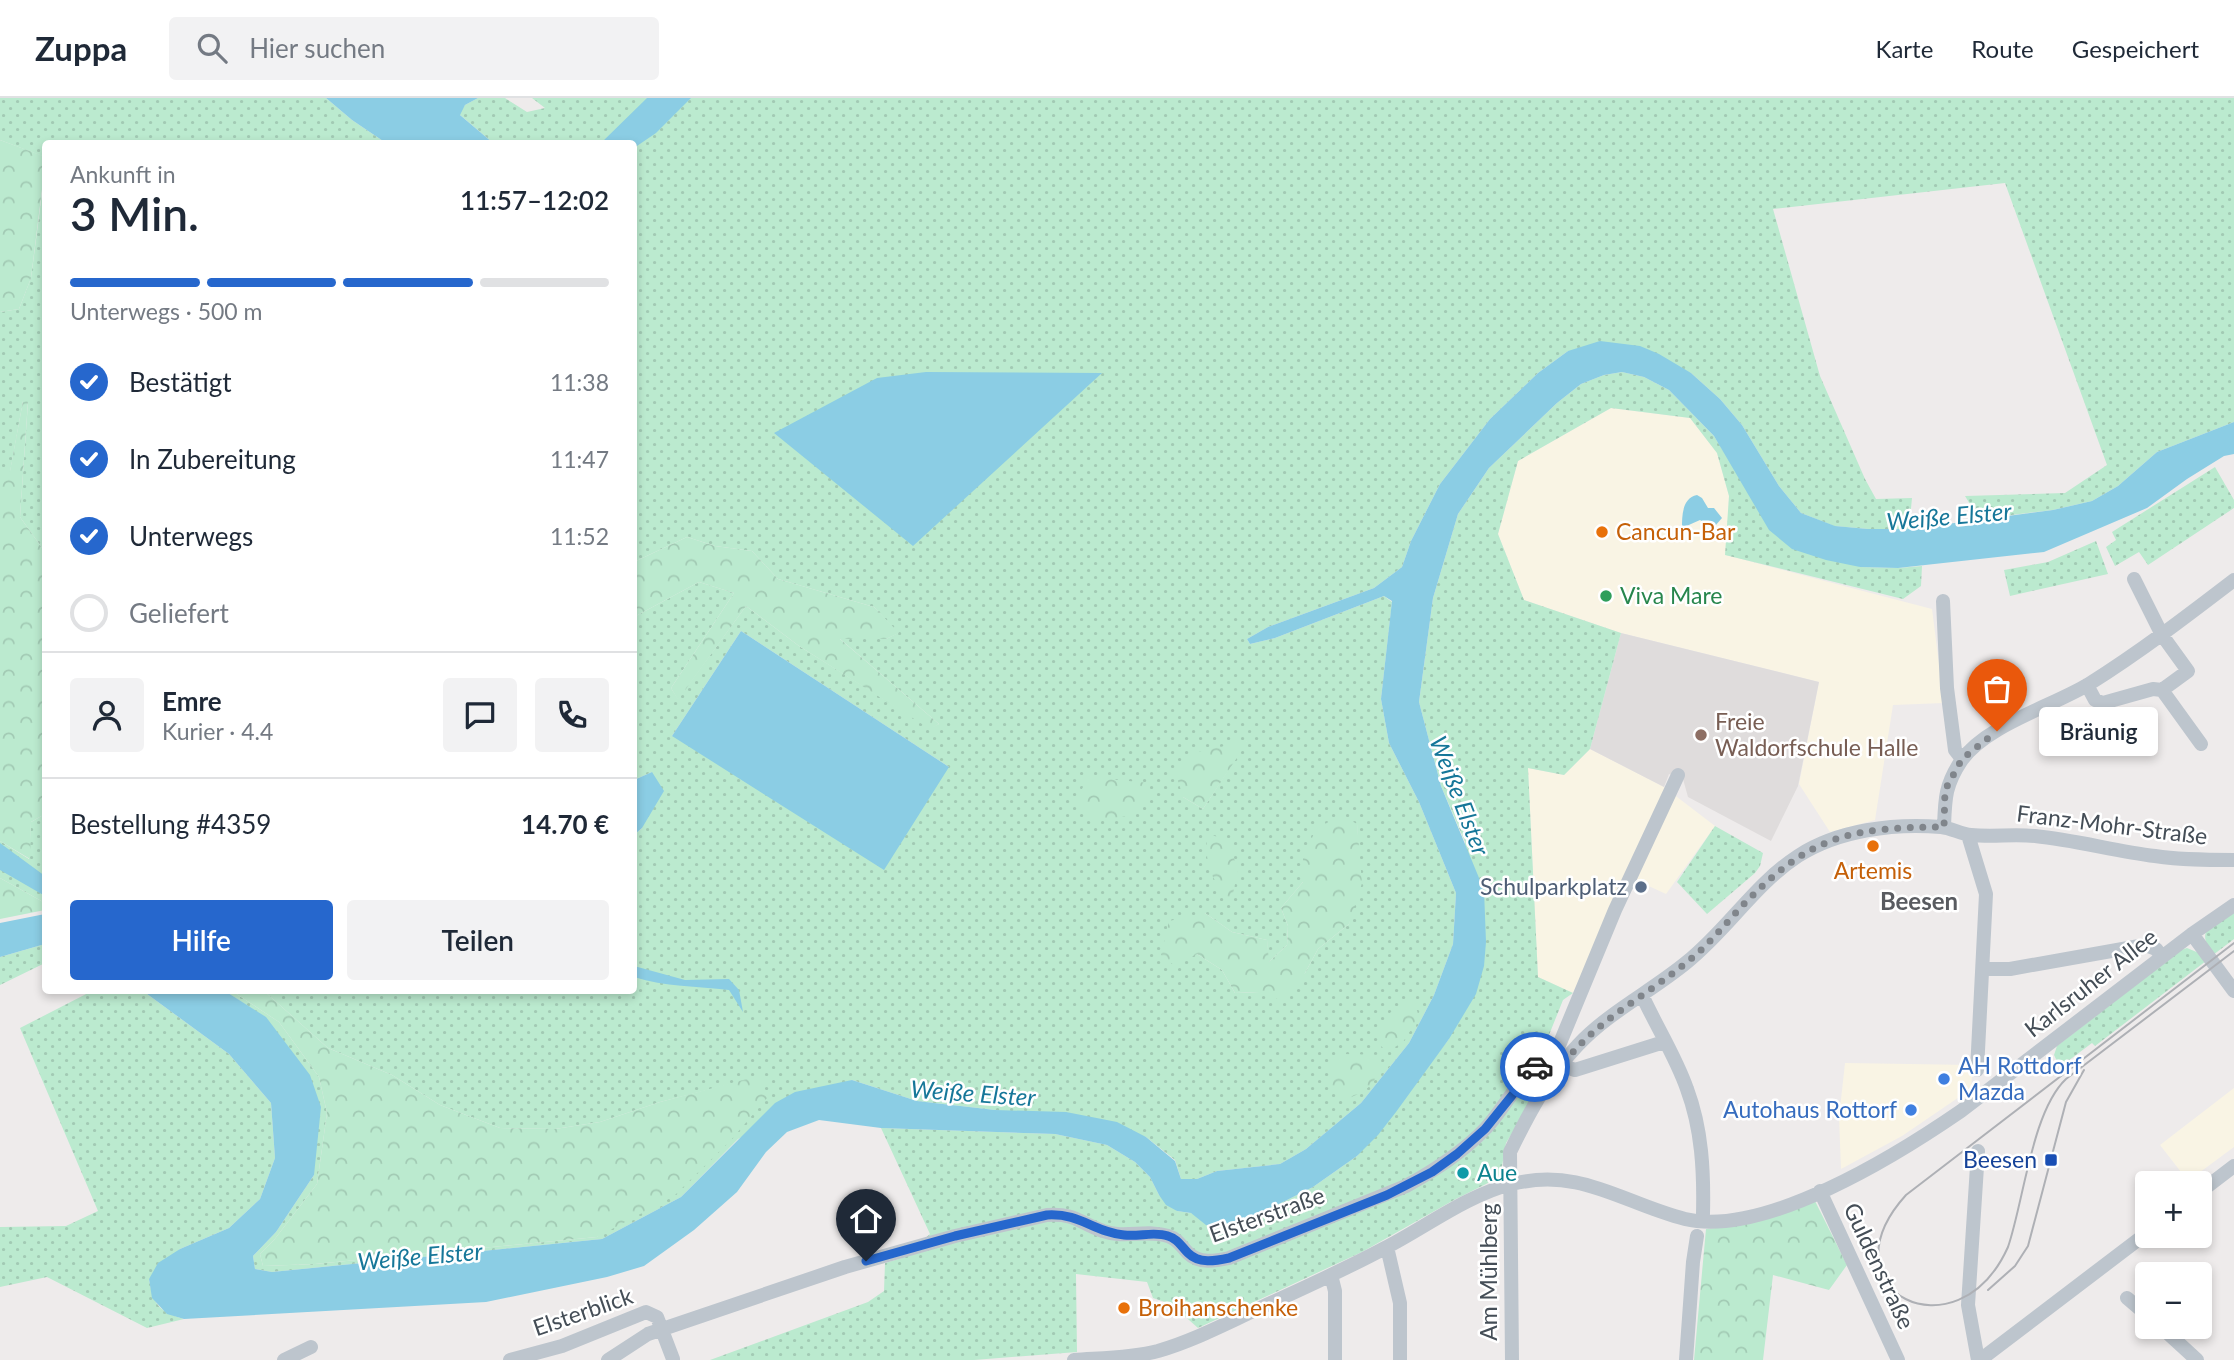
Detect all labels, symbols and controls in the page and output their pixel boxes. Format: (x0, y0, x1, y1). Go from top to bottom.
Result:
search box (169, 17, 659, 80)
text: Zuppa (35, 28, 127, 68)
icon: search (193, 29, 231, 67)
text: Hier suchen (249, 32, 385, 64)
text: Karte (1876, 34, 1933, 63)
text: Route (1971, 34, 2034, 63)
text: Gespeichert (2072, 34, 2199, 63)
text: Ankunft in (70, 160, 176, 188)
text: 11:57–12:02 (460, 184, 609, 216)
text: 3 Min. (70, 186, 199, 241)
text: Unterwegs · 500 m (70, 297, 263, 325)
icon: check (70, 363, 108, 401)
text: Bestätigt (129, 366, 232, 398)
text: 11:38 (550, 368, 609, 396)
icon: check (70, 440, 108, 478)
text: In Zubereitung (129, 443, 296, 475)
text: 11:47 (550, 445, 609, 473)
water label: Weiße Elster (1885, 496, 2013, 535)
icon: check (70, 517, 108, 555)
place label: Cancun-Bar (1616, 517, 1736, 545)
text: Unterwegs (129, 520, 253, 552)
text: 11:52 (550, 522, 609, 550)
marker: Cancun-Bar (1594, 524, 1610, 540)
place label: Viva Mare (1620, 581, 1723, 609)
marker: Viva Mare (1598, 588, 1614, 604)
text: Geliefert (129, 597, 229, 629)
pin (1967, 659, 2027, 731)
icon: bag (1978, 670, 2016, 708)
button: person (70, 678, 144, 752)
button: chat (443, 678, 517, 752)
button: phone (535, 678, 609, 752)
text: Emre (162, 685, 222, 717)
callout: Bräunig (2039, 706, 2158, 756)
place label: Freie Waldorfschule Halle (1715, 707, 1918, 761)
text: Kurier · 4.4 (162, 717, 273, 745)
text: Bräunig (2059, 717, 2138, 745)
marker: Freie Waldorfschule Halle (1693, 727, 1709, 743)
water label: Weiße Elster (1424, 732, 1497, 860)
street label: Franz-Mohr-Straße (2015, 798, 2209, 850)
text: Bestellung #4359 (70, 808, 271, 840)
text: 14.70 € (521, 808, 609, 840)
marker: Artemis (1865, 838, 1881, 854)
place label: Artemis (1834, 856, 1912, 884)
place label: Schulparkplatz (1480, 872, 1627, 900)
marker: Schulparkplatz (1633, 879, 1649, 895)
district label: Beesen (1880, 886, 1958, 915)
button: Hilfe (70, 900, 333, 980)
button: Teilen (347, 900, 609, 980)
street label: Karlsruher Allee (2019, 922, 2162, 1043)
courier (1500, 1032, 1570, 1102)
icon: car (1516, 1048, 1554, 1086)
place label: AH Rottdorf Mazda (1958, 1051, 2082, 1105)
marker: AH Rottdorf Mazda (1936, 1071, 1952, 1087)
water label: Weiße Elster (910, 1074, 1037, 1111)
place label: Autohaus Rottorf (1723, 1095, 1897, 1123)
marker: Autohaus Rottorf (1903, 1102, 1919, 1118)
place label: Beesen (1963, 1145, 2037, 1173)
marker: Beesen (2043, 1152, 2059, 1168)
place label: Aue (1477, 1158, 1517, 1186)
marker: Aue (1455, 1165, 1471, 1181)
map controls (2135, 1171, 2212, 1339)
button: + (2135, 1171, 2212, 1248)
street label: Elsterstraße (1205, 1180, 1328, 1248)
pin (836, 1189, 896, 1261)
street label: Guldenstraße (1838, 1198, 1921, 1333)
icon: home (847, 1200, 885, 1238)
street label: Am Mühlberg (1474, 1203, 1502, 1341)
water label: Weiße Elster (356, 1236, 484, 1275)
button: − (2135, 1262, 2212, 1339)
street label: Elsterblick (529, 1281, 637, 1341)
place label: Broihanschenke (1138, 1293, 1298, 1321)
marker: Broihanschenke (1116, 1300, 1132, 1316)

